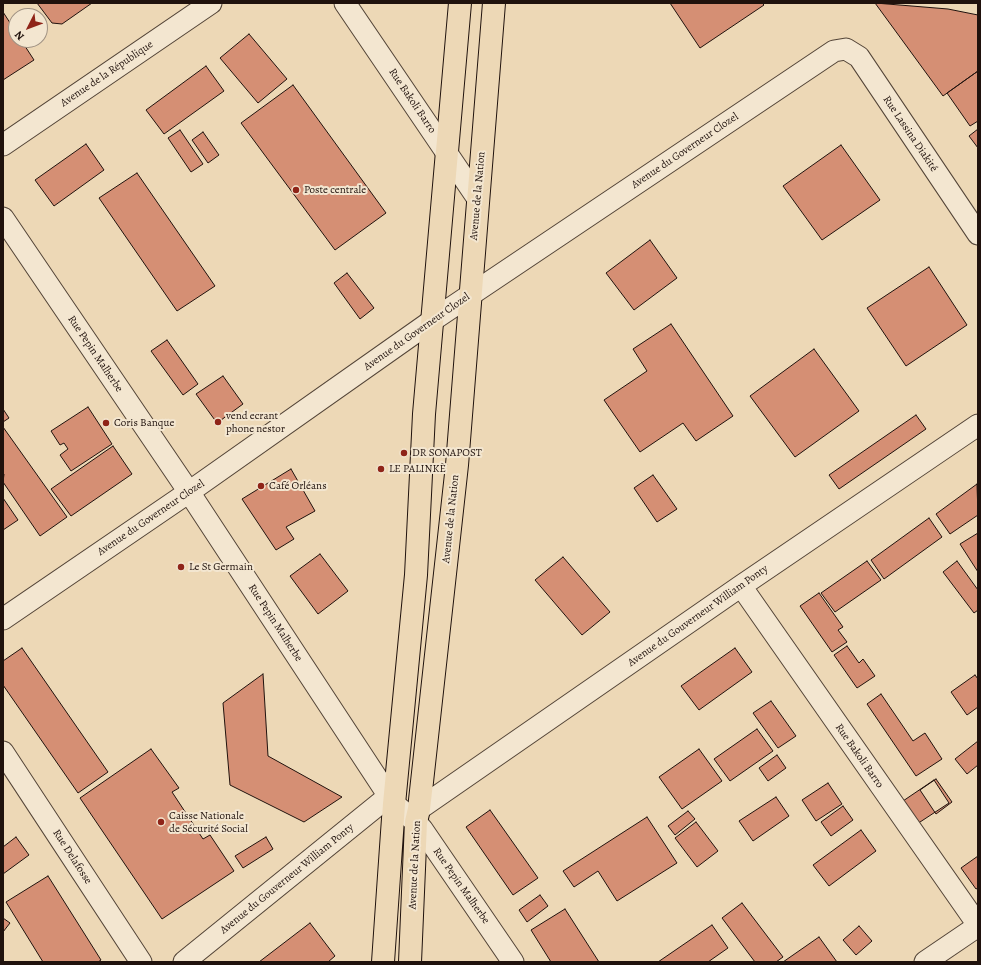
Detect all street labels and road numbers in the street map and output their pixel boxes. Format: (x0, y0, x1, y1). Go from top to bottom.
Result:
street label: Avenue de la République (58, 38, 156, 110)
street label: Rue Bakoli Barro (385, 66, 439, 136)
street label: Rue Lassina Diakité (880, 94, 940, 174)
street label: Avenue du Governeur Clozel (629, 110, 741, 192)
street label: Avenue de la Nation (468, 151, 488, 241)
street label: Avenue du Governeur Clozel (361, 290, 473, 374)
street label: Rue Pepin Malherbe (64, 313, 126, 395)
street label: Avenue de la Nation (440, 474, 462, 564)
street label: Avenue du Governeur Clozel (95, 477, 207, 559)
street label: Avenue du Gouverneur William Ponty (625, 562, 771, 670)
street label: Rue Pepin Malherbe (245, 582, 305, 664)
street label: Rue Bakoli Barro (832, 721, 886, 791)
street label: Avenue de la Nation (406, 820, 424, 910)
street label: Avenue du Gouverneur William Ponty (218, 821, 356, 937)
street label: Rue Delafosse (49, 827, 95, 887)
street label: Rue Pepin Malherbe (430, 846, 492, 926)

